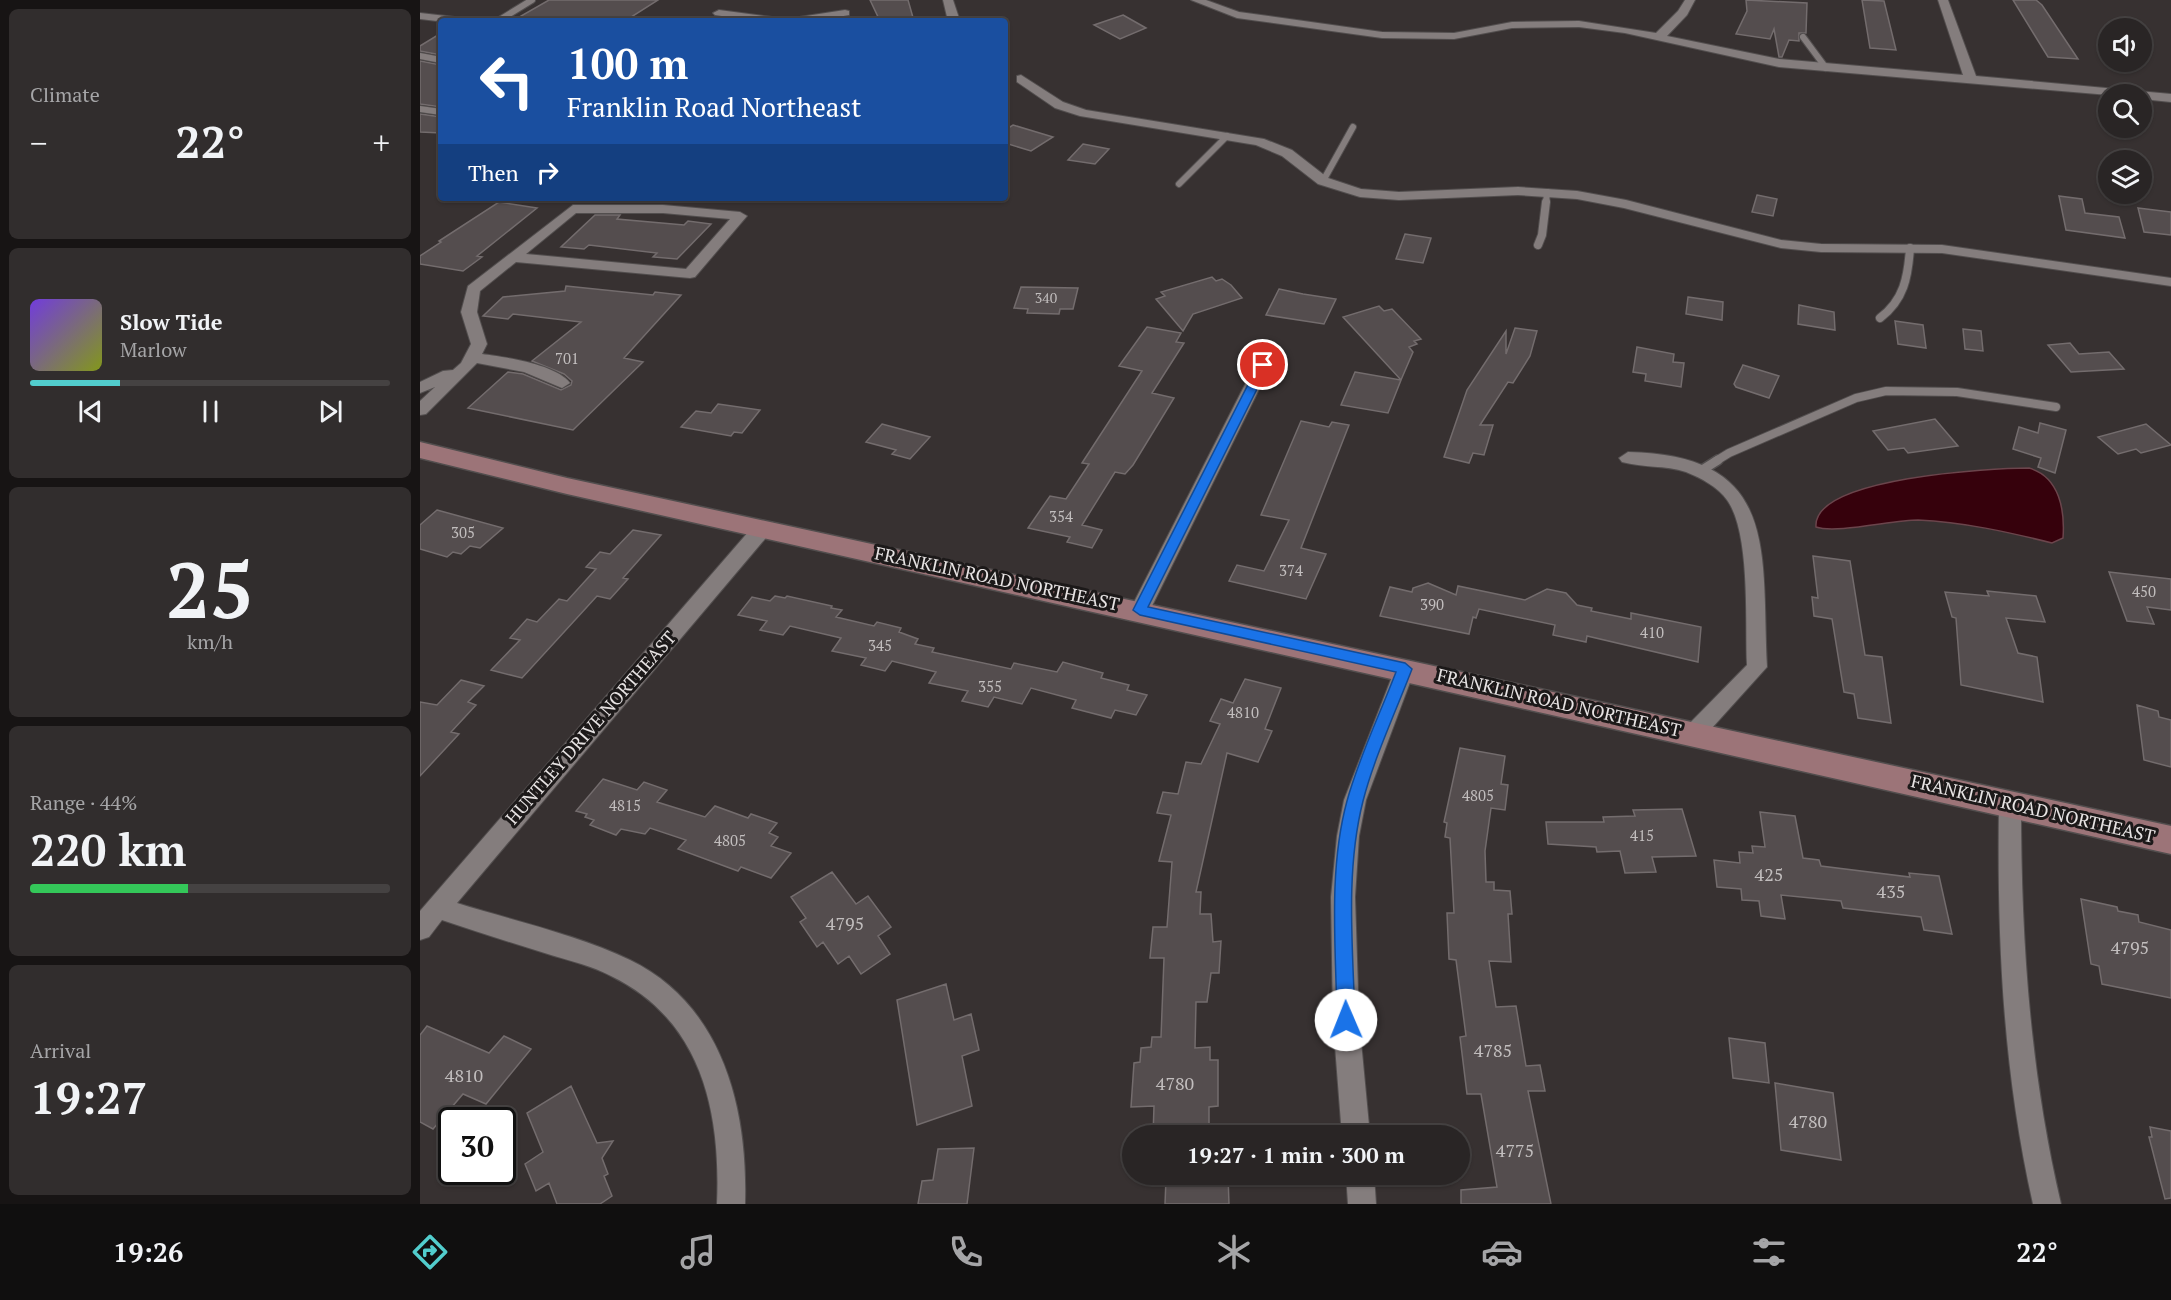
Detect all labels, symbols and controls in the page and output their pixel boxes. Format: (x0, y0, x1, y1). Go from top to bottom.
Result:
map controls (2098, 18, 2152, 204)
button: sound (2098, 18, 2152, 72)
text: 100 m (567, 35, 688, 91)
icon: left (468, 42, 546, 120)
text: Climate (30, 81, 100, 108)
button: search (2098, 84, 2152, 138)
text: Franklin Road Northeast (567, 89, 861, 125)
text: 22° (175, 111, 245, 171)
text: − (30, 121, 48, 164)
text: + (372, 121, 390, 164)
button: layers (2098, 150, 2152, 204)
icon: right (531, 156, 564, 189)
text: Then (468, 158, 519, 187)
house number: 340 (1035, 288, 1057, 307)
text: Slow Tide (120, 307, 223, 336)
text: Marlow (120, 336, 187, 363)
pin (1237, 339, 1288, 390)
house number: 701 (555, 348, 579, 368)
icon: arrive (1246, 348, 1279, 381)
icon: previous (74, 395, 107, 428)
icon: pause (194, 395, 227, 428)
icon: next (314, 395, 347, 428)
house number: 354 (1049, 506, 1073, 526)
house number: 305 (451, 522, 475, 542)
text: 25 (166, 537, 254, 640)
street label: FRANKLIN ROAD NORTHEAST (873, 540, 1122, 616)
house number: 374 (1279, 560, 1303, 580)
house number: 450 (2132, 581, 2156, 601)
house number: 390 (1420, 594, 1444, 614)
house number: 410 (1640, 622, 1664, 642)
street label: HUNTLEY DRIVE NORTHEAST (500, 626, 681, 829)
text: km/h (187, 628, 233, 655)
house number: 345 (868, 635, 892, 655)
street label: FRANKLIN ROAD NORTHEAST (1435, 662, 1684, 742)
house number: 355 (978, 676, 1002, 696)
house number: 4810 (1227, 702, 1259, 722)
street label: FRANKLIN ROAD NORTHEAST (1909, 768, 2158, 848)
house number: 4805 (1462, 785, 1494, 805)
text: Range · 44% (30, 789, 137, 816)
house number: 4815 (609, 795, 641, 815)
text: 220 km (30, 819, 186, 879)
house number: 415 (1630, 825, 1654, 845)
house number: 4805 (714, 830, 746, 850)
house number: 425 (1755, 862, 1783, 886)
house number: 435 (1877, 879, 1905, 903)
house number: 4795 (826, 911, 864, 935)
house number: 4795 (2111, 935, 2149, 959)
position arrow (1314, 988, 1378, 1052)
text: Arrival (30, 1037, 91, 1064)
house number: 4785 (1474, 1038, 1512, 1062)
house number: 4810 (445, 1063, 483, 1087)
text: 19:27 (30, 1067, 147, 1127)
house number: 4780 (1156, 1071, 1194, 1095)
speed limit sign: 30 (438, 1107, 516, 1185)
house number: 4780 (1789, 1109, 1827, 1133)
house number: 4775 (1496, 1138, 1534, 1162)
text: 19:27 · 1 min · 300 m (1187, 1140, 1405, 1169)
icon: directions (409, 1231, 451, 1273)
icon: music (677, 1231, 719, 1273)
icon: phone (945, 1231, 987, 1273)
icon: climate (1213, 1231, 1255, 1273)
icon: car (1481, 1231, 1523, 1273)
icon: filters (1748, 1231, 1790, 1273)
text: 19:26 (113, 1234, 183, 1270)
text: 22° (2016, 1234, 2058, 1270)

